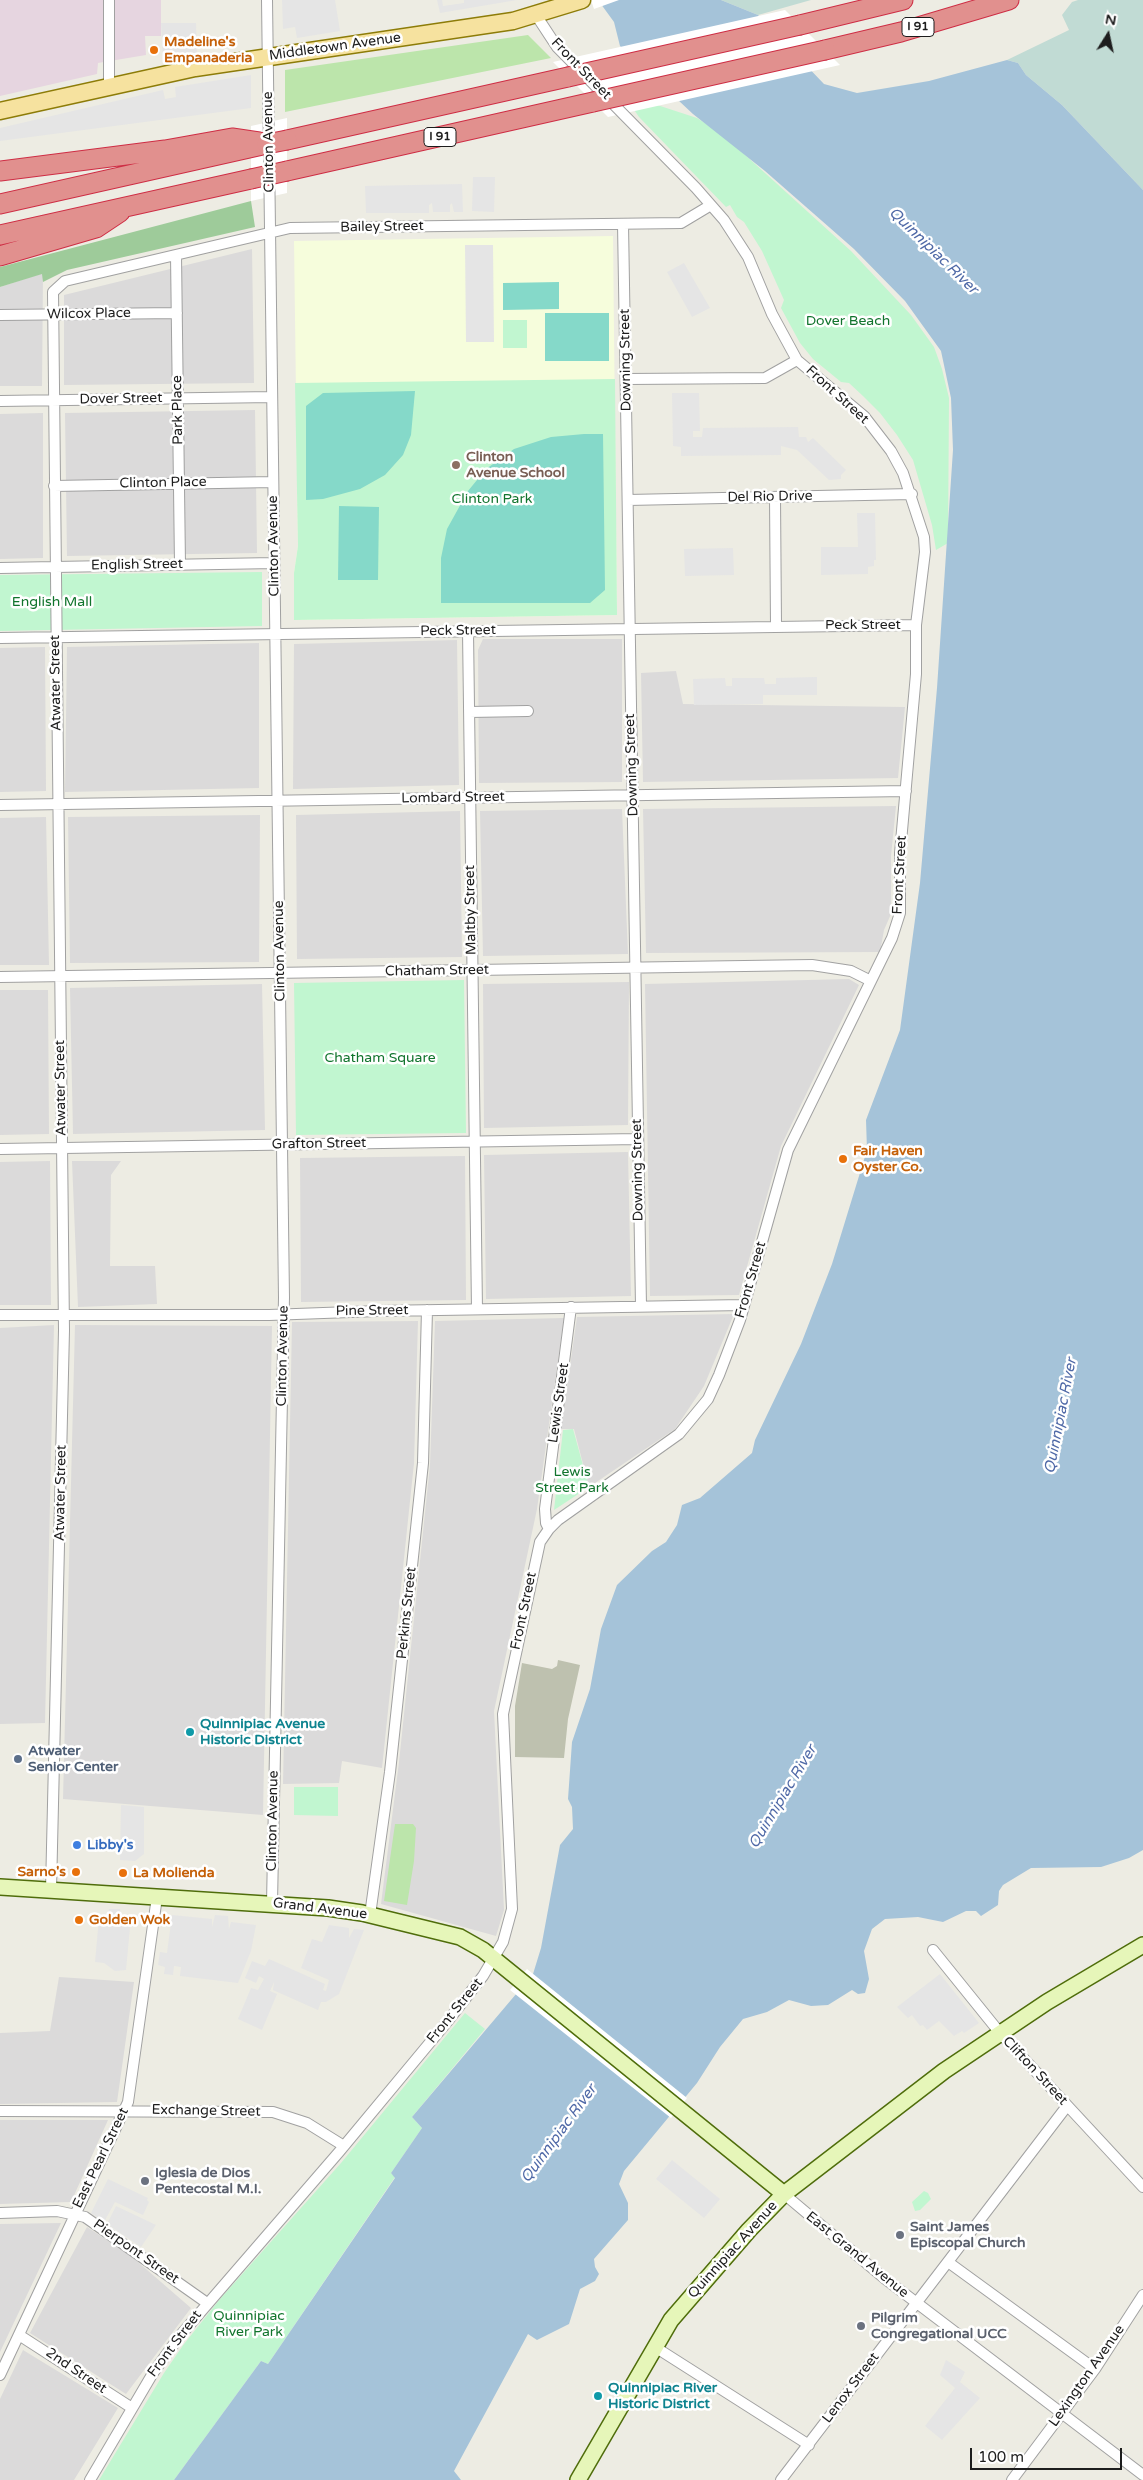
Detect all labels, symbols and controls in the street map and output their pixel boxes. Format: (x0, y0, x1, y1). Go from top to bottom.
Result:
north arrow (1083, 10, 1133, 60)
text: N (1104, 10, 1118, 29)
road number: I 91 (902, 18, 934, 36)
street label: Middletown Avenue (268, 29, 402, 65)
place label: Madeline's Empanaderia (164, 34, 252, 66)
street label: Front Street (547, 35, 615, 103)
marker: Madeline's Empanaderia (148, 44, 160, 56)
street label: Clinton Avenue (260, 91, 278, 193)
road number: I 91 (424, 128, 456, 146)
water label: Quinnipiac River (885, 204, 981, 298)
street label: Bailey Street (340, 218, 424, 236)
street label: Wilcox Place (47, 305, 131, 323)
street label: Downing Street (617, 308, 635, 412)
park label: Dover Beach (806, 313, 890, 329)
street label: Front Street (802, 362, 872, 428)
street label: Park Place (169, 375, 187, 445)
street label: Dover Street (79, 390, 163, 408)
place label: Clinton Avenue School (466, 449, 565, 482)
marker: Clinton Avenue School (450, 459, 462, 471)
street label: Clinton Place (119, 474, 207, 492)
street label: Del Rio Drive (727, 488, 813, 506)
park label: Clinton Park (452, 491, 532, 507)
street label: Clinton Avenue (265, 495, 283, 597)
street label: English Street (91, 556, 183, 574)
park label: English Mall (12, 594, 92, 610)
street label: Peck Street (825, 617, 901, 633)
street label: Peck Street (420, 622, 496, 640)
street label: Atwater Street (47, 635, 65, 731)
street label: Downing Street (622, 713, 642, 817)
street label: Lombard Street (401, 789, 505, 807)
street label: Front Street (890, 835, 910, 915)
street label: Maltby Street (462, 865, 480, 955)
street label: Clinton Avenue (271, 900, 289, 1002)
street label: Chatham Street (385, 962, 489, 980)
street label: Atwater Street (52, 1040, 70, 1136)
park label: Chatham Square (324, 1050, 436, 1066)
street label: Downing Street (629, 1118, 647, 1222)
street label: Grafton Street (271, 1135, 367, 1153)
place label: Fair Haven Oyster Co. (853, 1143, 923, 1176)
marker: Fair Haven Oyster Co. (837, 1153, 849, 1165)
street label: Front Street (732, 1240, 770, 1320)
street label: Pine Street (335, 1302, 409, 1320)
street label: Clinton Avenue (274, 1305, 292, 1407)
water label: Quinnipiac River (1041, 1357, 1081, 1475)
street label: Lewis Street (545, 1362, 573, 1444)
street label: Atwater Street (52, 1445, 70, 1541)
park label: Lewis Street Park (535, 1464, 609, 1496)
street label: Perkins Street (394, 1566, 420, 1660)
street label: Front Street (508, 1571, 540, 1651)
place label: Quinnipiac Avenue Historic District (200, 1716, 325, 1748)
marker: Quinnipiac Avenue Historic District (184, 1726, 196, 1738)
water label: Quinnipiac River (745, 1742, 821, 1852)
place label: Atwater Senior Center (28, 1743, 118, 1775)
marker: Atwater Senior Center (12, 1753, 24, 1765)
street label: Clinton Avenue (264, 1770, 282, 1872)
place label: Libby's (87, 1837, 133, 1853)
marker: Libby's (71, 1839, 83, 1851)
place label: Sarno's (17, 1864, 66, 1880)
place label: La Molienda (133, 1865, 215, 1881)
marker: Sarno's (70, 1866, 82, 1878)
marker: La Molienda (117, 1867, 129, 1879)
street label: Grand Avenue (272, 1895, 368, 1923)
place label: Golden Wok (89, 1912, 170, 1928)
marker: Golden Wok (73, 1914, 85, 1926)
street label: Front Street (424, 1975, 486, 2047)
street label: Clifton Street (999, 2033, 1071, 2109)
water label: Quinnipiac River (517, 2081, 601, 2187)
street label: Exchange Street (151, 2102, 261, 2120)
street label: East Pearl Street (69, 2105, 133, 2211)
place label: Iglesia de Dios Pentecostal M.I. (155, 2165, 261, 2198)
marker: Iglesia de Dios Pentecostal M.I. (139, 2175, 151, 2187)
street label: Quinnipiac Avenue (685, 2198, 781, 2302)
street label: East Grand Avenue (802, 2208, 912, 2302)
street label: Pierpont Street (90, 2216, 182, 2288)
place label: Saint James Episcopal Church (910, 2219, 1025, 2252)
marker: Saint James Episcopal Church (894, 2229, 906, 2241)
street label: Front Street (144, 2307, 206, 2381)
park label: Quinnipiac River Park (213, 2308, 285, 2340)
place label: Pilgrim Congregational UCC (871, 2310, 1007, 2342)
marker: Pilgrim Congregational UCC (855, 2320, 867, 2332)
street label: Lexington Avenue (1046, 2322, 1128, 2430)
street label: 2nd Street (42, 2345, 110, 2397)
street label: Lenox Street (819, 2349, 883, 2427)
place label: Quinnipiac River Historic District (608, 2380, 717, 2412)
marker: Quinnipiac River Historic District (592, 2390, 604, 2402)
scale bar (973, 2438, 1126, 2470)
text: 100 m (978, 2448, 1024, 2466)

